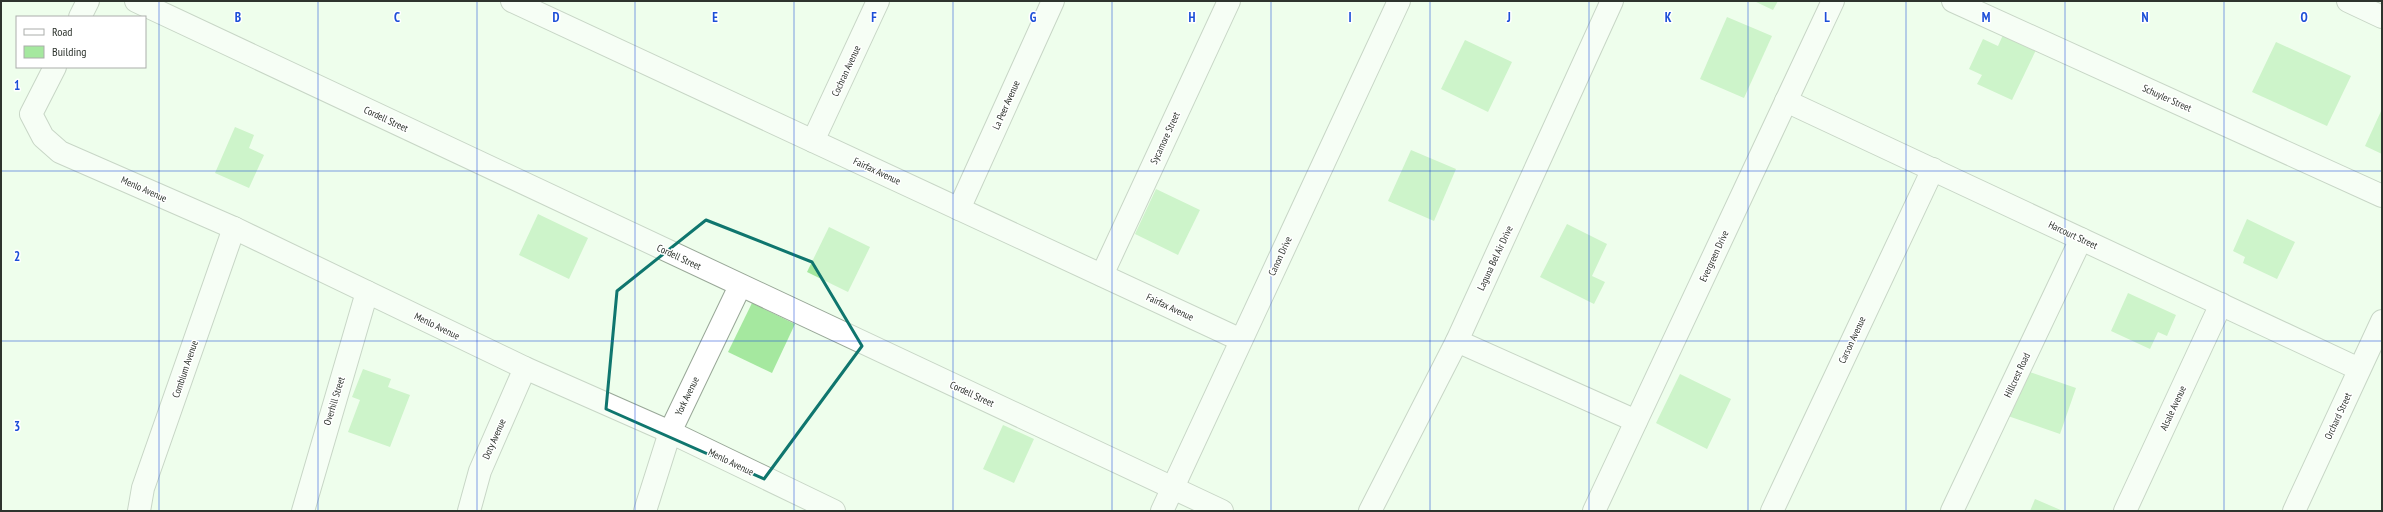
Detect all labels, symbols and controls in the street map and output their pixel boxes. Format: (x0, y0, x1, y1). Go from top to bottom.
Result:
text: B (235, 9, 241, 26)
text: C (394, 9, 400, 26)
text: D (553, 9, 560, 26)
text: E (712, 9, 718, 26)
text: F (871, 9, 877, 26)
text: G (1030, 9, 1037, 26)
text: H (1189, 9, 1196, 26)
text: I (1348, 9, 1352, 26)
text: J (1506, 9, 1511, 26)
text: K (1665, 9, 1672, 26)
text: L (1824, 9, 1830, 26)
text: M (1982, 9, 1991, 26)
text: N (2141, 9, 2149, 26)
text: O (2300, 9, 2308, 26)
legend (16, 16, 146, 68)
text: Road (52, 24, 72, 39)
street label: Cochran Avenue (829, 43, 863, 99)
text: Building (52, 44, 87, 59)
text: 1 (14, 77, 20, 94)
street label: La Peer Avenue (989, 78, 1023, 132)
street label: Schuyler Street (2140, 81, 2194, 115)
street label: Cordell Street (362, 103, 410, 135)
street label: Sycamore Street (1147, 110, 1183, 166)
street label: Fairfax Avenue (851, 154, 903, 188)
street label: Menlo Avenue (119, 173, 169, 205)
street label: Harcourt Street (2046, 218, 2100, 252)
street label: Laguna Bel Air Drive (1474, 223, 1516, 293)
street label: Evergreen Drive (1696, 228, 1732, 284)
street label: Canon Drive (1265, 234, 1295, 278)
street label: Cordell Street (655, 241, 703, 273)
text: 2 (14, 248, 20, 265)
street label: Fairfax Avenue (1144, 290, 1196, 324)
street label: Menlo Avenue (412, 309, 462, 343)
street label: Carson Avenue (1835, 314, 1869, 366)
street label: Comblum Avenue (169, 339, 201, 399)
street label: Hillcrest Road (2001, 351, 2033, 399)
street label: York Avenue (672, 374, 702, 418)
street label: Overhill Street (320, 375, 348, 427)
street label: Cordell Street (948, 378, 996, 410)
street label: Alsale Avenue (2157, 383, 2189, 433)
street label: Orchard Street (2322, 390, 2355, 441)
street label: Doty Avenue (479, 417, 509, 461)
text: 3 (14, 418, 20, 435)
street label: Menlo Avenue (706, 445, 756, 479)

